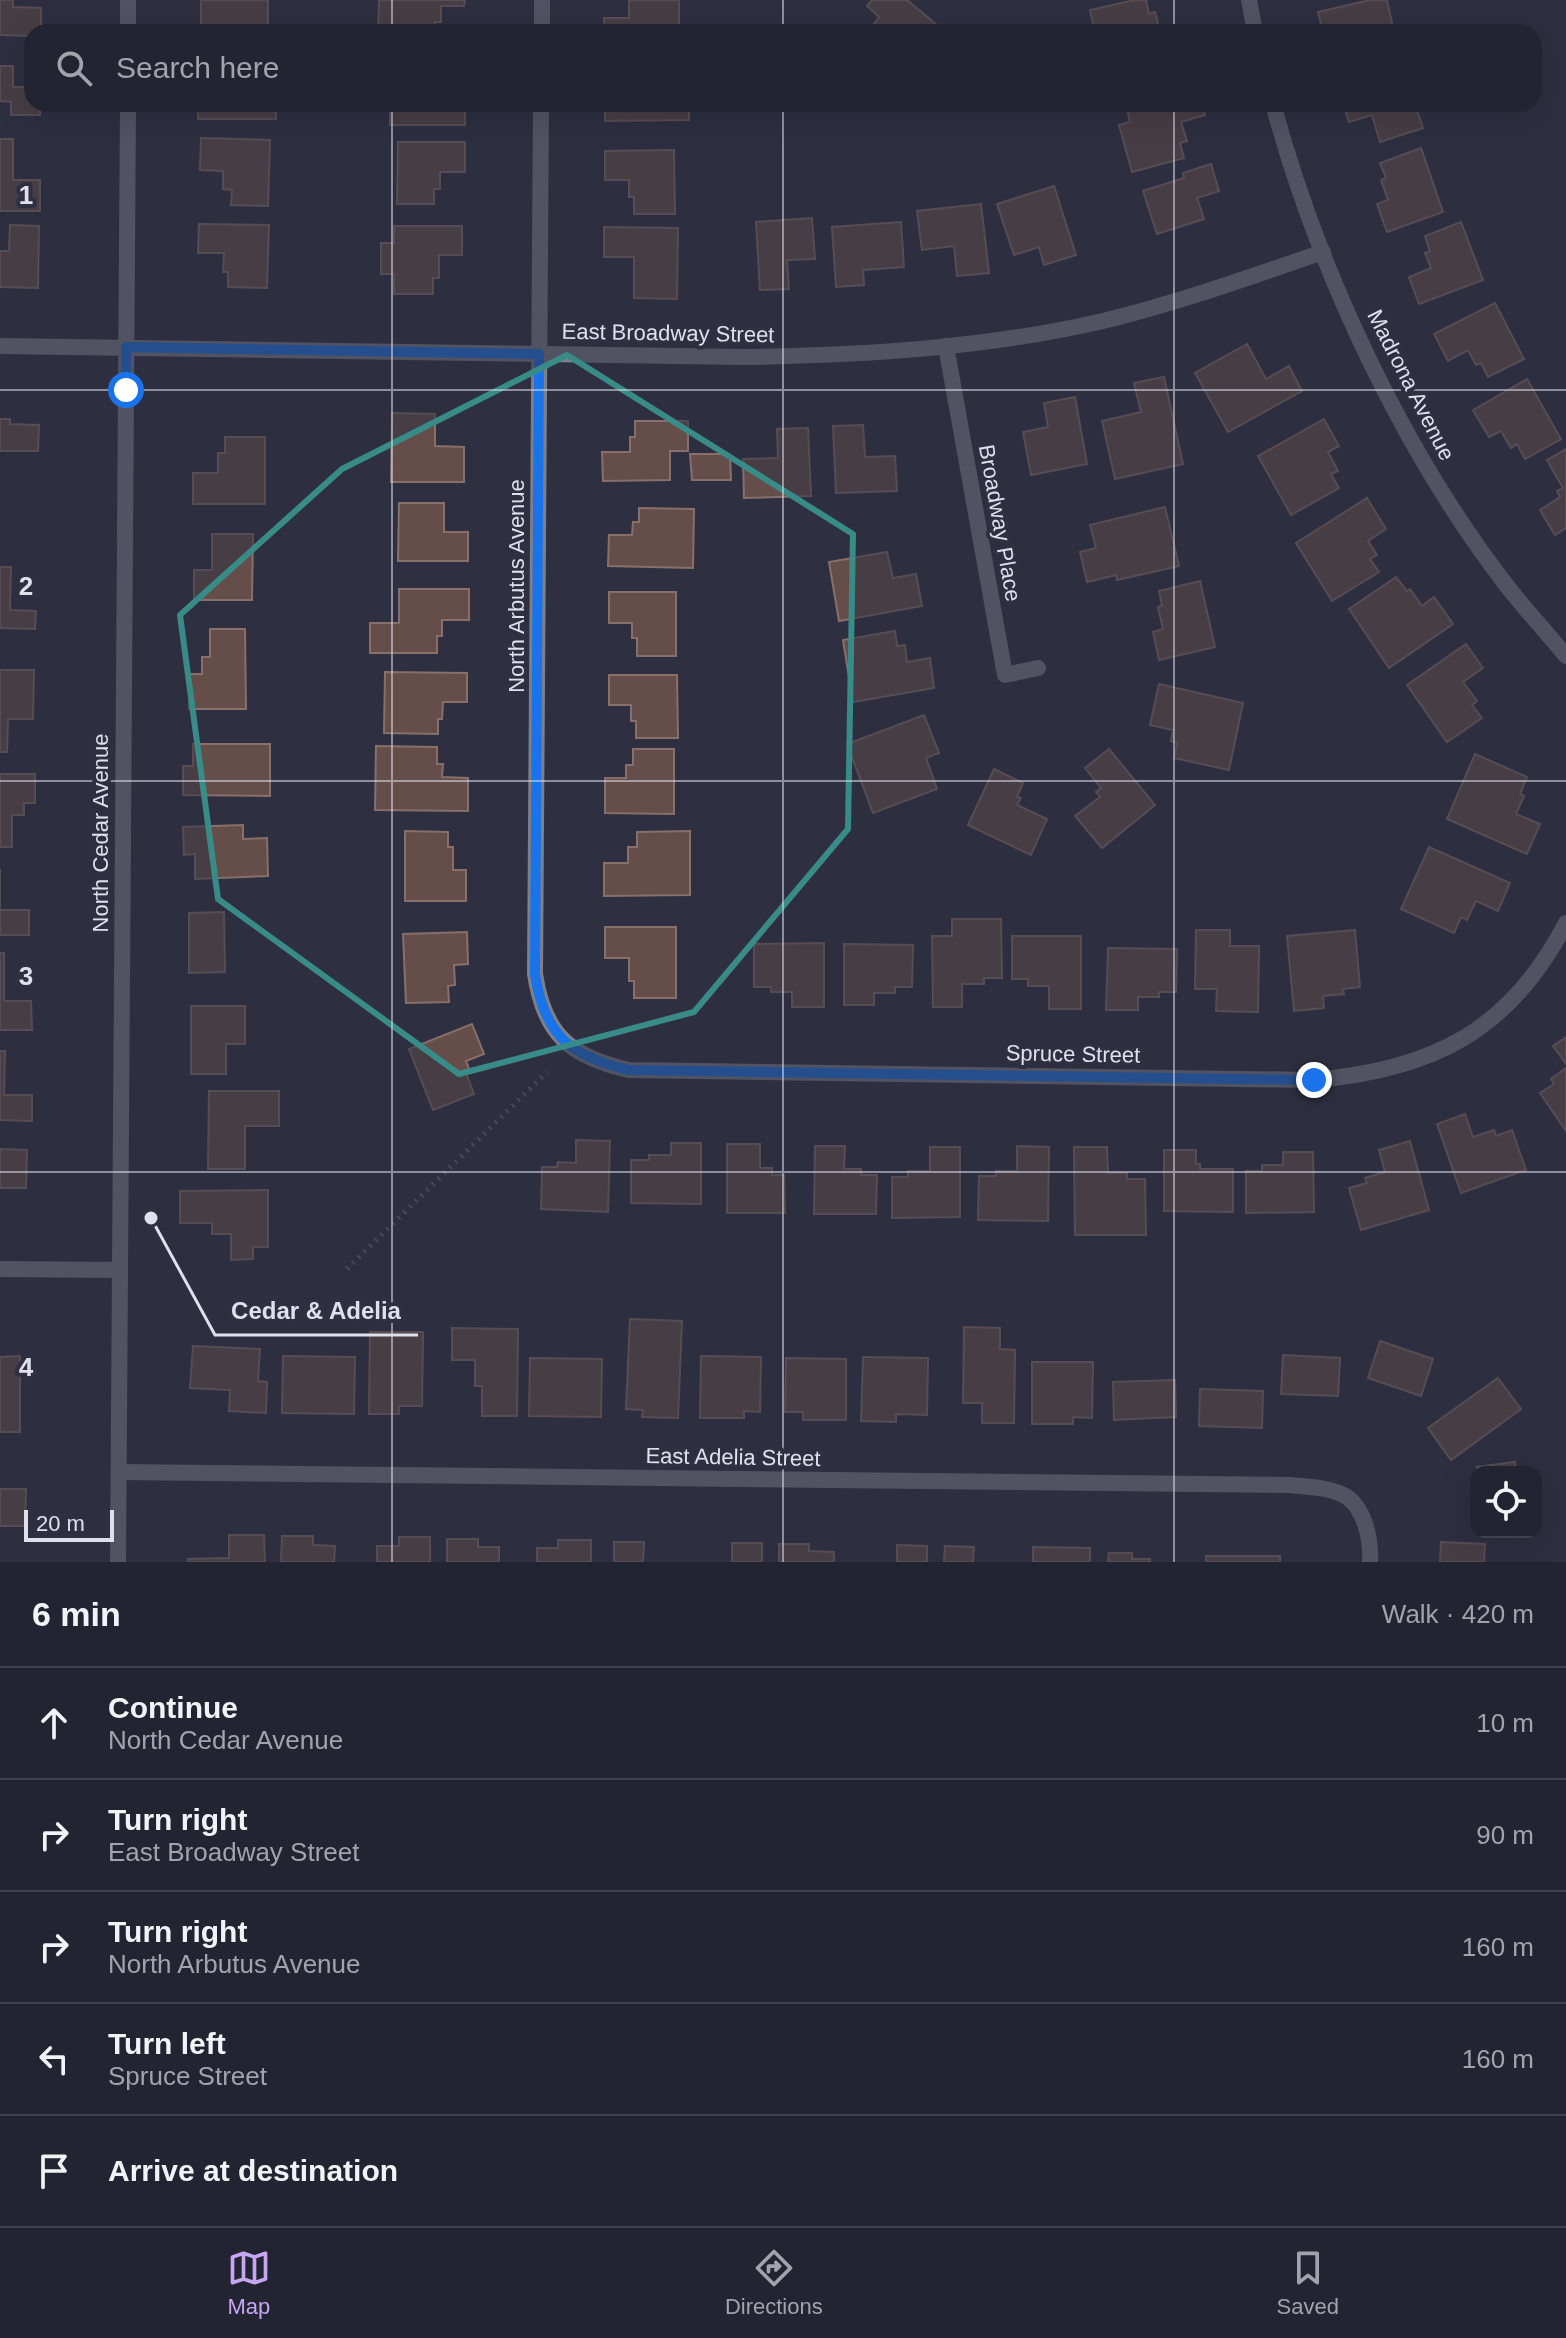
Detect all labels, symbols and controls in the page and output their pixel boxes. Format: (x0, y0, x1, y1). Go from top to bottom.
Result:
search box (24, 24, 1542, 112)
icon: search (52, 46, 96, 90)
text: Search here (116, 51, 279, 84)
text: 1 (19, 180, 33, 210)
street label: Madrona Avenue (1362, 305, 1460, 465)
street label: East Broadway Street (561, 319, 775, 347)
route start (108, 372, 144, 408)
street label: Broadway Place (974, 443, 1026, 603)
street label: North Arbutus Avenue (504, 479, 529, 693)
text: 2 (19, 571, 33, 601)
street label: North Cedar Avenue (88, 734, 113, 932)
text: 3 (19, 961, 33, 991)
street label: Spruce Street (1006, 1040, 1140, 1068)
route end (1296, 1062, 1332, 1098)
callout: Cedar & Adelia (215, 1287, 418, 1335)
text: Cedar & Adelia (231, 1297, 402, 1324)
text: 4 (19, 1352, 34, 1382)
street label: East Adelia Street (645, 1443, 821, 1471)
map controls (1470, 1466, 1542, 1538)
button: locate (1470, 1466, 1542, 1538)
scale bar (24, 1506, 114, 1542)
text: 20 m (36, 1511, 85, 1536)
text: 6 min (32, 1595, 121, 1633)
text: Walk · 420 m (1382, 1599, 1534, 1629)
text: Continue (108, 1691, 238, 1724)
icon: ahead (32, 1701, 76, 1745)
text: 10 m (1476, 1708, 1534, 1738)
text: North Cedar Avenue (108, 1725, 343, 1755)
text: Turn right (108, 1803, 247, 1836)
icon: right (32, 1813, 76, 1857)
text: 90 m (1476, 1820, 1534, 1850)
text: East Broadway Street (108, 1837, 359, 1867)
text: Turn right (108, 1915, 247, 1948)
icon: right (32, 1925, 76, 1969)
text: 160 m (1462, 1932, 1534, 1962)
text: North Arbutus Avenue (108, 1949, 360, 1979)
text: Turn left (108, 2027, 226, 2060)
icon: left (32, 2037, 76, 2081)
text: 160 m (1462, 2044, 1534, 2074)
text: Spruce Street (108, 2061, 267, 2091)
icon: arrive (32, 2149, 76, 2193)
text: Arrive at destination (108, 2154, 398, 2187)
tab: Map (227, 2246, 271, 2320)
tab: Directions (725, 2246, 823, 2320)
tab: Saved (1277, 2246, 1339, 2320)

